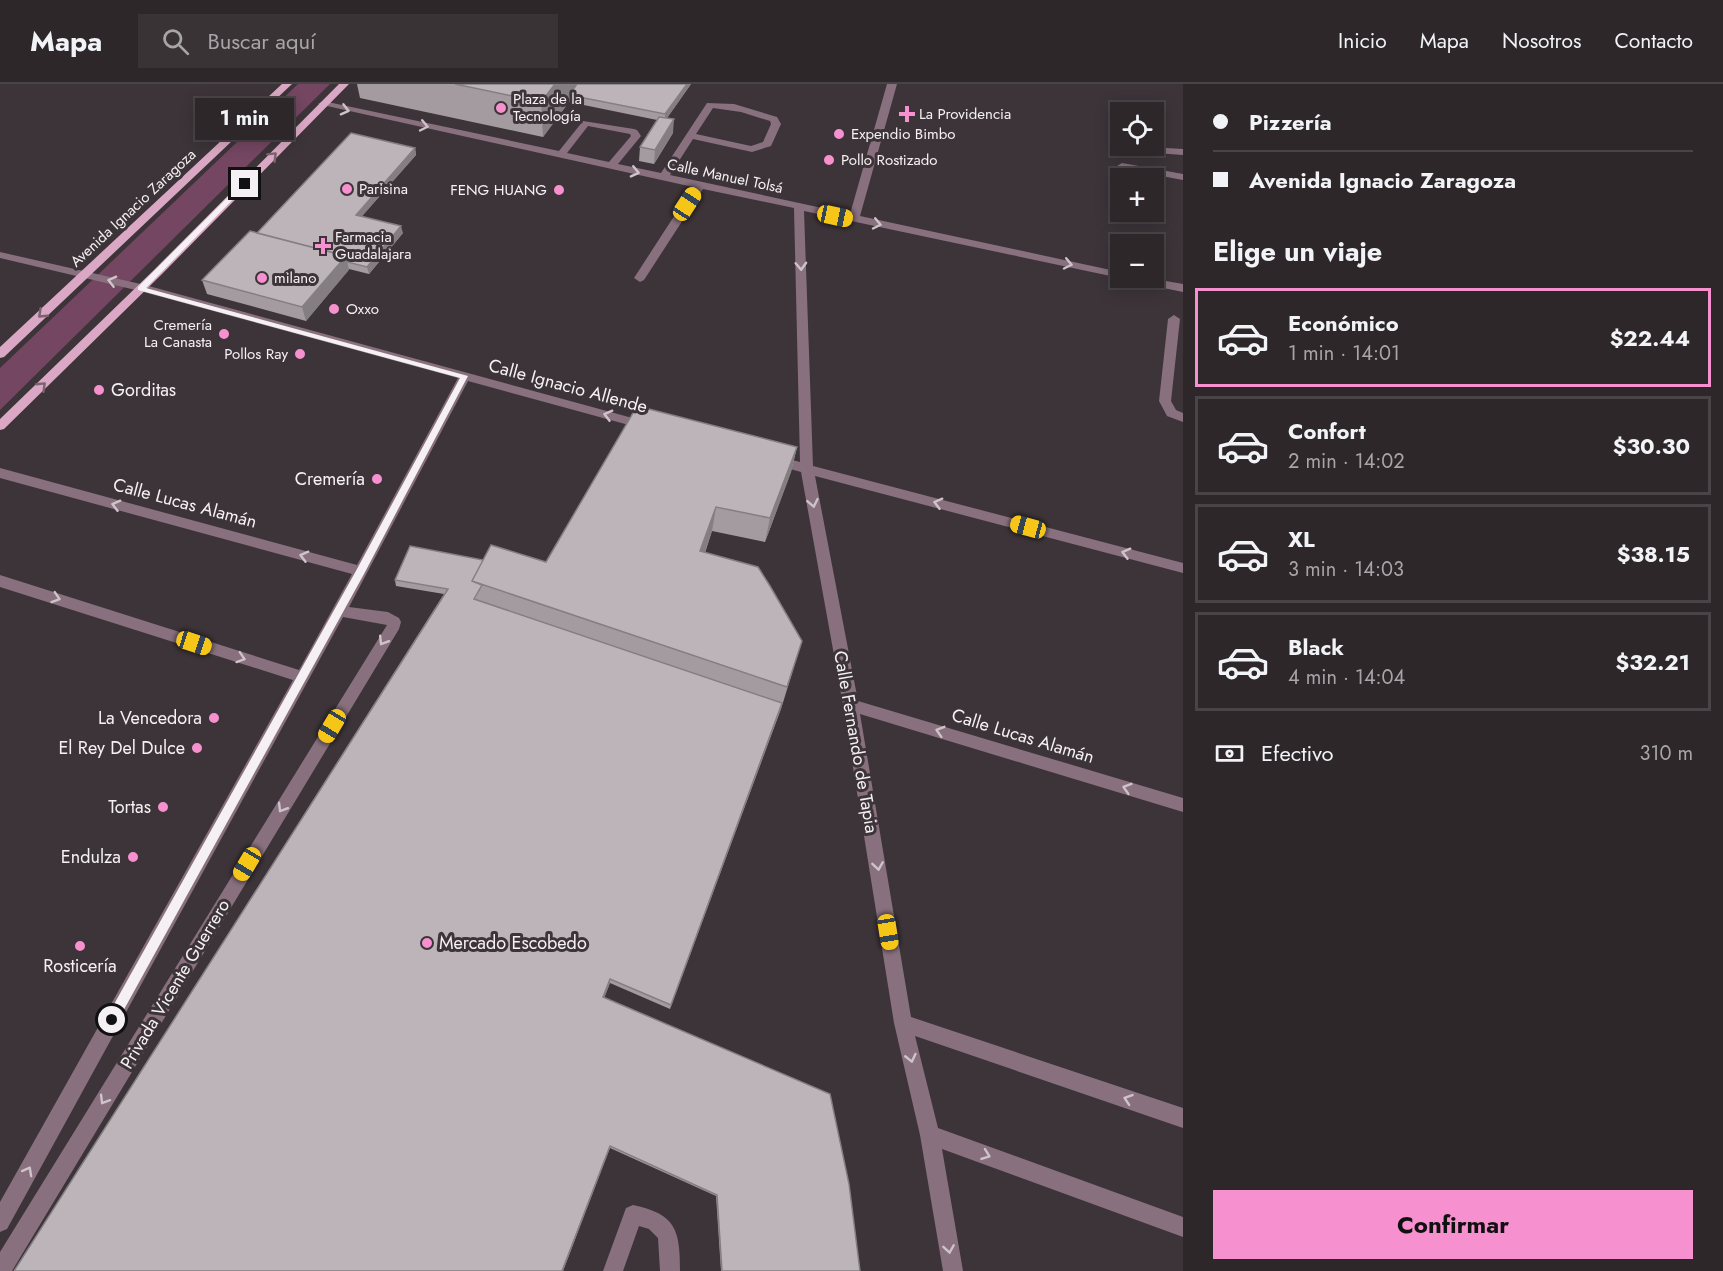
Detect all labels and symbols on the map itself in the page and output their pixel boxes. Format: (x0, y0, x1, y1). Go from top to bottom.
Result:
place label: Plaza de la Tecnología (513, 88, 582, 127)
callout: 1 min (196, 97, 294, 139)
marker: Plaza de la Tecnología (494, 101, 508, 115)
one-way arrow (340, 102, 350, 115)
place label: La Providencia (919, 103, 1011, 125)
marker: La Providencia (900, 107, 914, 121)
one-way arrow (418, 119, 428, 132)
place label: Expendio Bimbo (851, 123, 956, 145)
marker: Expendio Bimbo (832, 127, 846, 141)
street label: Avenida Ignacio Zaragoza (65, 144, 201, 272)
place label: Pollo Rostizado (841, 149, 938, 171)
one-way arrow (265, 152, 276, 163)
street label: Calle Manuel Tolsá (665, 153, 785, 199)
marker: Pollo Rostizado (822, 153, 836, 167)
one-way arrow (629, 165, 639, 178)
route end (231, 170, 258, 197)
place label: Parisina (359, 178, 408, 200)
place label: FENG HUANG (450, 179, 547, 201)
marker: Parisina (340, 182, 354, 196)
marker: FENG HUANG (552, 183, 566, 197)
car (670, 184, 704, 224)
car (816, 203, 854, 229)
one-way arrow (871, 217, 881, 230)
place label: Farmacia Guadalajara (335, 226, 411, 265)
marker: Farmacia Guadalajara (316, 239, 330, 253)
one-way arrow (1062, 257, 1072, 270)
one-way arrow (794, 262, 807, 271)
place label: milano (274, 267, 316, 289)
marker: milano (255, 271, 269, 285)
one-way arrow (108, 276, 118, 289)
place label: Oxxo (346, 298, 379, 320)
marker: Oxxo (327, 302, 341, 316)
one-way arrow (38, 307, 49, 318)
place label: Cremería La Canasta (144, 314, 212, 353)
marker: Cremería La Canasta (217, 327, 231, 341)
place label: Pollos Ray (224, 343, 288, 365)
marker: Pollos Ray (293, 347, 307, 361)
street label: Calle Ignacio Allende (486, 352, 650, 420)
place label: Gorditas (111, 377, 176, 403)
one-way arrow (35, 382, 46, 393)
marker: Gorditas (92, 383, 106, 397)
one-way arrow (604, 410, 614, 422)
place label: Cremería (295, 466, 365, 492)
street label: Calle Lucas Alamán (110, 471, 260, 535)
marker: Cremería (370, 472, 384, 486)
one-way arrow (806, 497, 819, 507)
one-way arrow (933, 498, 944, 510)
one-way arrow (111, 499, 121, 512)
car (1008, 514, 1048, 540)
one-way arrow (1122, 547, 1132, 560)
one-way arrow (299, 551, 310, 563)
one-way arrow (50, 591, 61, 604)
car (174, 629, 214, 657)
one-way arrow (380, 635, 391, 646)
street label: Calle Fernando de Tapia (827, 649, 885, 835)
one-way arrow (235, 651, 246, 663)
street label: Calle Lucas Alamán (948, 702, 1098, 770)
place label: La Vencedora (98, 705, 202, 731)
car (315, 706, 349, 746)
marker: La Vencedora (207, 711, 221, 725)
one-way arrow (935, 726, 946, 739)
place label: El Rey Del Dulce (58, 735, 185, 761)
marker: El Rey Del Dulce (190, 741, 204, 755)
one-way arrow (1122, 783, 1133, 795)
place label: Tortas (108, 794, 151, 820)
marker: Tortas (156, 800, 170, 814)
one-way arrow (277, 802, 289, 812)
place label: Endulza (61, 844, 121, 870)
car (230, 844, 264, 884)
marker: Endulza (126, 850, 140, 864)
one-way arrow (871, 861, 883, 871)
street label: Privada Vicente Guerrero (114, 894, 236, 1074)
car (876, 913, 900, 951)
place label: Mercado Escobedo (439, 930, 587, 956)
marker: Mercado Escobedo (420, 936, 434, 950)
marker: Rosticería (73, 939, 87, 953)
place label: Rosticería (43, 953, 117, 979)
route start (98, 1006, 125, 1033)
one-way arrow (904, 1053, 917, 1063)
one-way arrow (100, 1094, 111, 1104)
one-way arrow (1123, 1094, 1134, 1106)
one-way arrow (980, 1148, 990, 1161)
one-way arrow (21, 1167, 32, 1177)
one-way arrow (943, 1245, 955, 1254)

